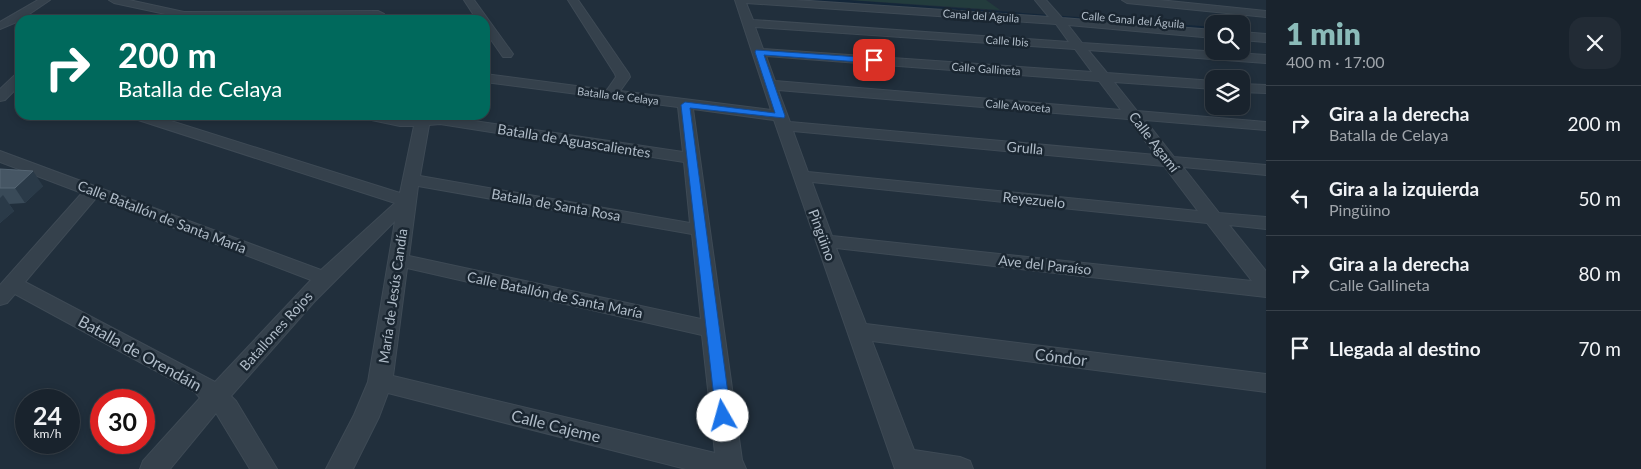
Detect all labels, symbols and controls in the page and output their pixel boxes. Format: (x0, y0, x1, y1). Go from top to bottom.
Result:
street label: Canal del Aguila (942, 6, 1020, 25)
street label: Calle Canal del Águila (1081, 9, 1185, 30)
map controls (1205, 15, 1250, 115)
button: search (1205, 15, 1250, 60)
text: 1 min (1286, 15, 1361, 51)
button: close (1569, 17, 1621, 69)
text: 200 m (118, 33, 217, 75)
street label: Calle Ibis (985, 33, 1029, 49)
icon: right (35, 35, 100, 100)
pin (853, 39, 895, 81)
icon: arrive (860, 46, 888, 74)
text: 400 m · 17:00 (1286, 52, 1385, 71)
street label: Calle Gallineta (951, 60, 1021, 77)
button: layers (1205, 70, 1250, 115)
text: Batalla de Celaya (118, 75, 282, 102)
street label: Batalla de Celaya (577, 84, 660, 107)
street label: Calle Avoceta (985, 96, 1051, 115)
text: Gira a la derecha (1329, 102, 1469, 125)
street label: Calle Agamí (1126, 108, 1184, 176)
icon: right (1286, 109, 1314, 137)
text: 200 m (1567, 112, 1621, 135)
street label: Batalla de Aguascalientes (496, 120, 652, 161)
text: Batalla de Celaya (1329, 125, 1448, 144)
street label: Grulla (1006, 137, 1044, 158)
street label: Calle Batallón de Santa María (75, 176, 249, 257)
text: Gira a la izquierda (1329, 177, 1479, 200)
icon: left (1286, 184, 1314, 212)
street label: Batalla de Santa Rosa (490, 185, 622, 224)
text: 50 m (1578, 187, 1621, 210)
street label: Reyezuelo (1002, 188, 1066, 211)
text: Pingüino (1329, 200, 1390, 219)
street label: Pingüino (805, 207, 840, 263)
street label: María de Jesús Candía (375, 227, 410, 364)
street label: Ave del Paraíso (998, 251, 1092, 278)
text: Gira a la derecha (1329, 252, 1469, 275)
icon: right (1286, 259, 1314, 287)
text: 80 m (1578, 262, 1621, 285)
street label: Calle Batallón de Santa María (466, 268, 645, 321)
text: Calle Gallineta (1329, 275, 1430, 294)
street label: Batallones Rojos (236, 288, 316, 374)
street label: Batalla de Orendáin (75, 311, 205, 394)
icon: arrive (1286, 334, 1314, 362)
text: Llegada al destino (1329, 337, 1481, 360)
text: 70 m (1578, 337, 1621, 360)
street label: Cóndor (1034, 344, 1088, 369)
speed limit sign: 30 (90, 389, 155, 454)
position arrow (696, 389, 748, 441)
text: 24 (33, 400, 62, 430)
street label: Calle Cajeme (510, 405, 603, 446)
text: km/h (33, 426, 62, 441)

